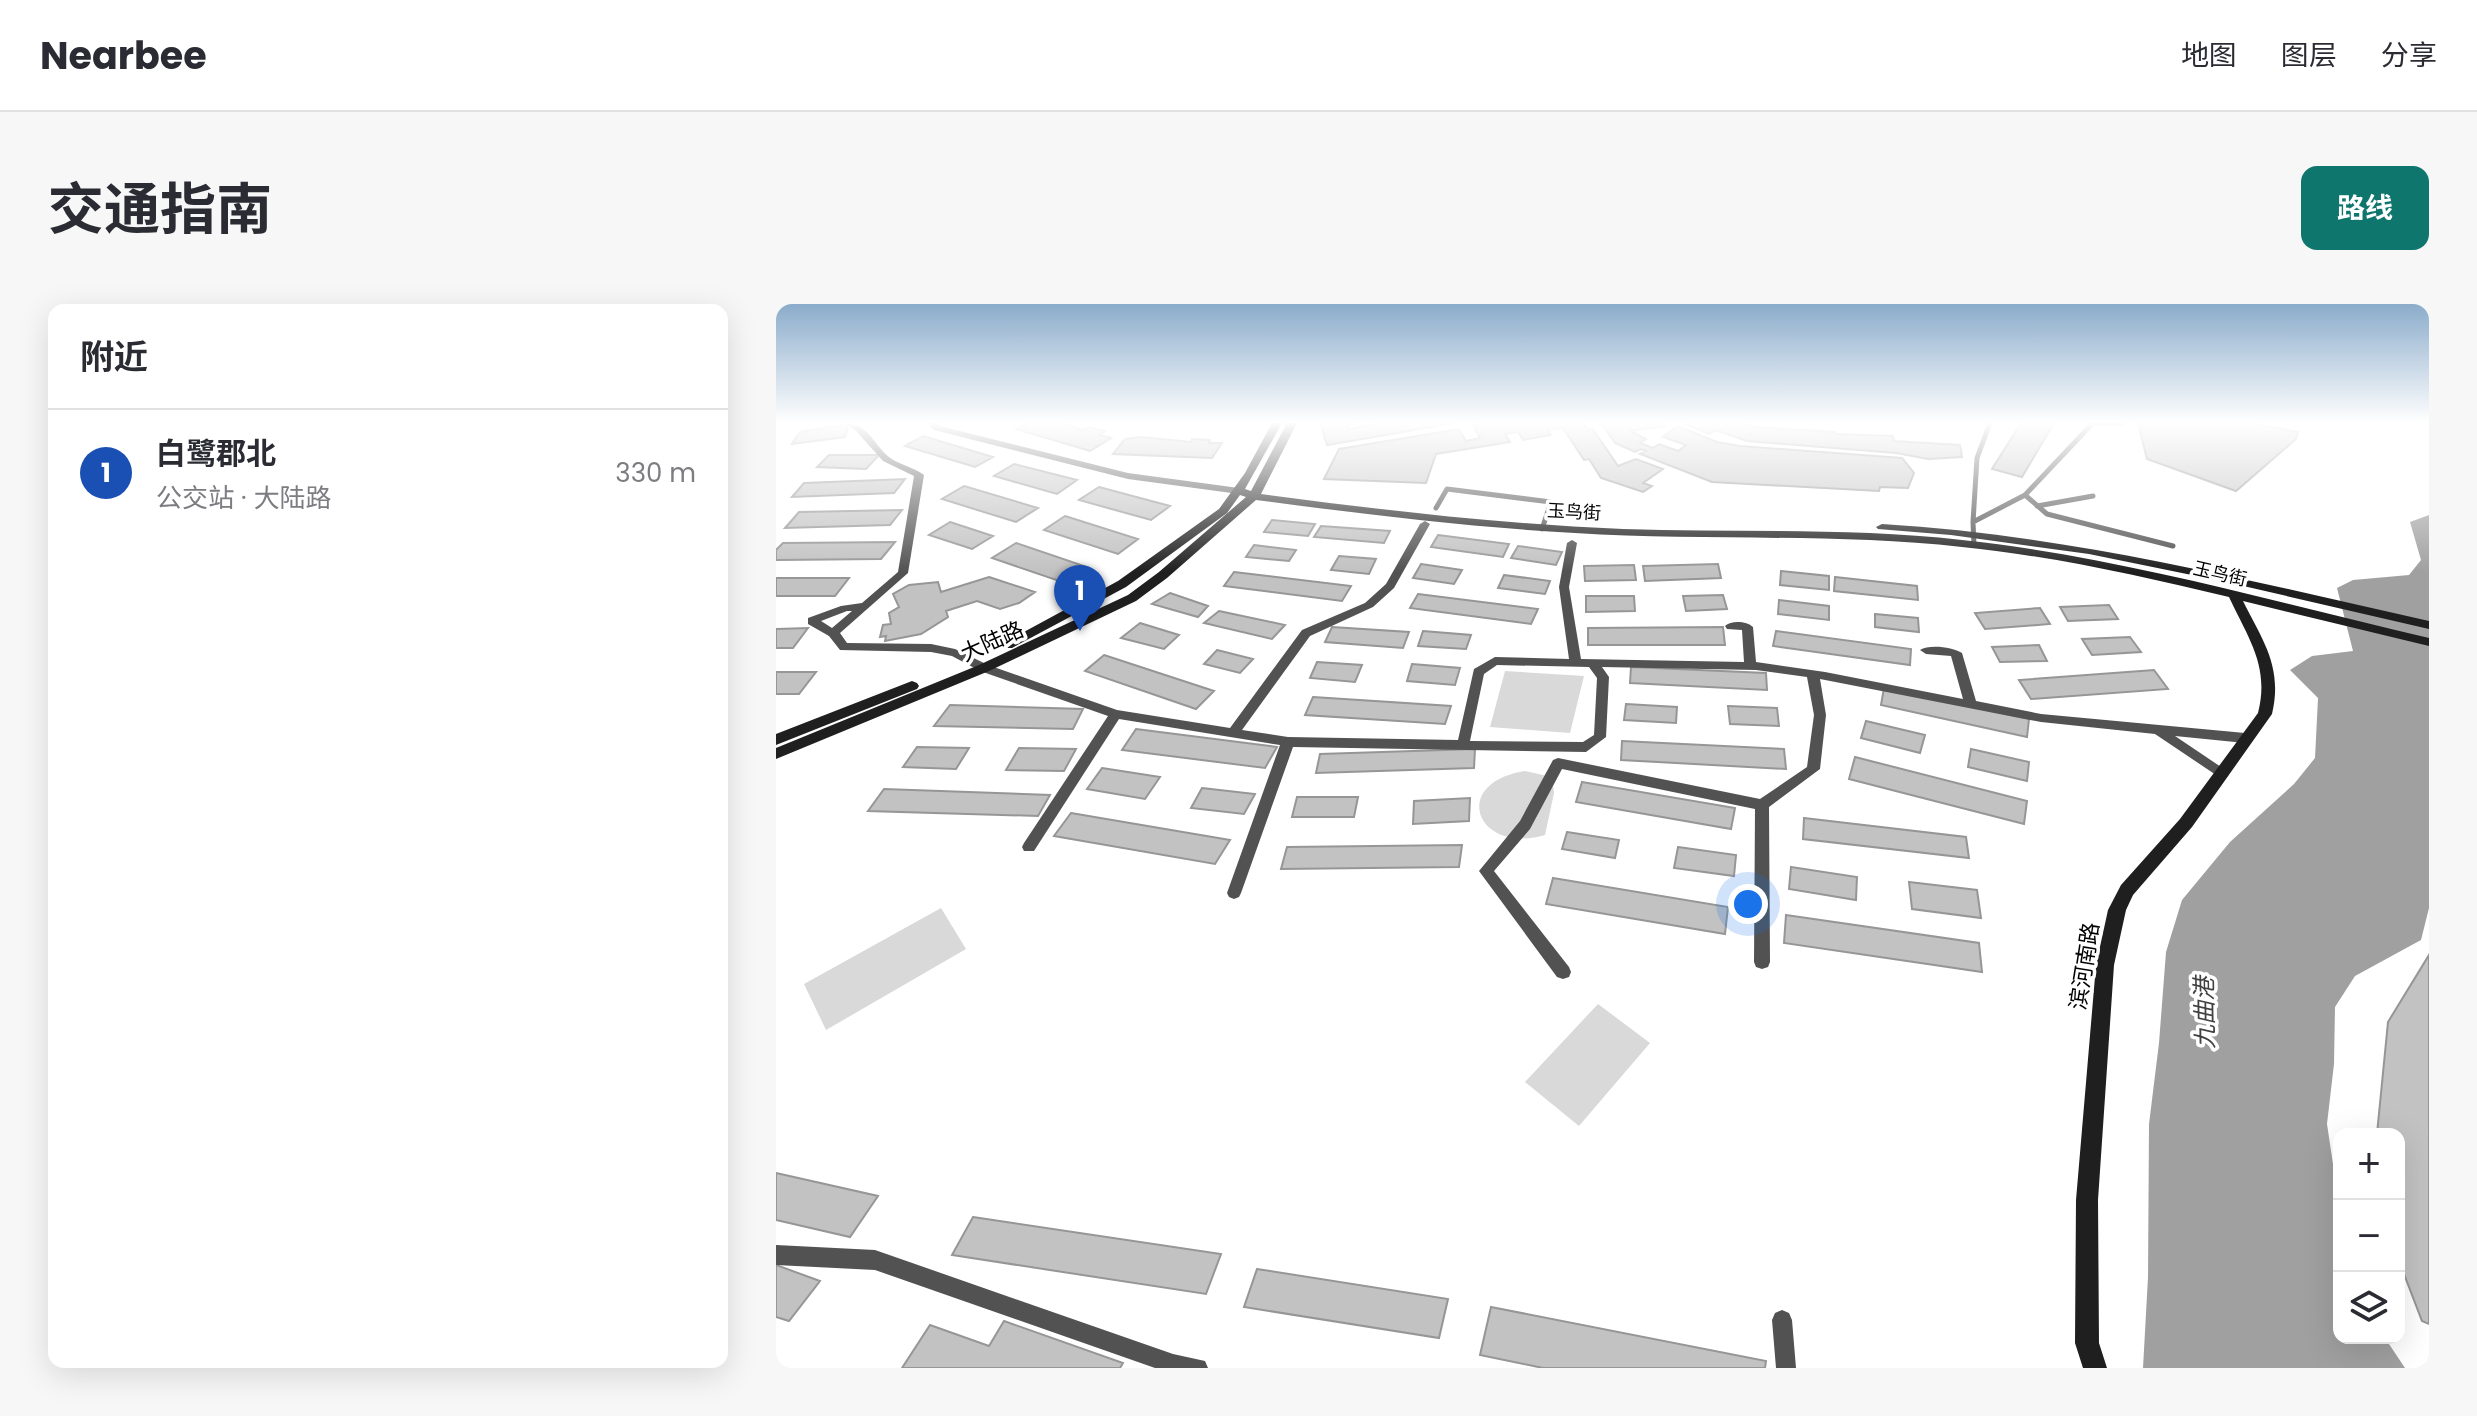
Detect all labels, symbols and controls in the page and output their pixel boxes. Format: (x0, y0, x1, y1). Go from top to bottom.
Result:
text: Nearbee (40, 29, 207, 82)
text: 地图 (2181, 36, 2237, 75)
text: 图层 (2281, 36, 2337, 75)
text: 分享 (2381, 36, 2437, 75)
button: 路线 (2301, 166, 2429, 250)
text: 交通指南 (48, 170, 272, 249)
text: 附近 (80, 333, 148, 381)
text: 白鹭郡北 (156, 432, 276, 475)
text: 1 (101, 455, 111, 491)
text: 330 m (615, 455, 696, 491)
text: 公交站 · 大陆路 (156, 480, 331, 516)
street label: 玉鸟街 (1546, 498, 1602, 525)
street label: 玉鸟街 (2191, 555, 2249, 592)
pin: 1 (1054, 565, 1106, 631)
street label: 大陆路 (956, 614, 1029, 669)
your location (1728, 884, 1768, 924)
street label: 滨河南路 (2062, 920, 2107, 1012)
water label: 九曲港 (2187, 974, 2222, 1049)
map controls (2333, 1128, 2405, 1344)
button: + (2333, 1128, 2405, 1200)
button: − (2333, 1200, 2405, 1272)
button: layers (2333, 1272, 2405, 1344)

